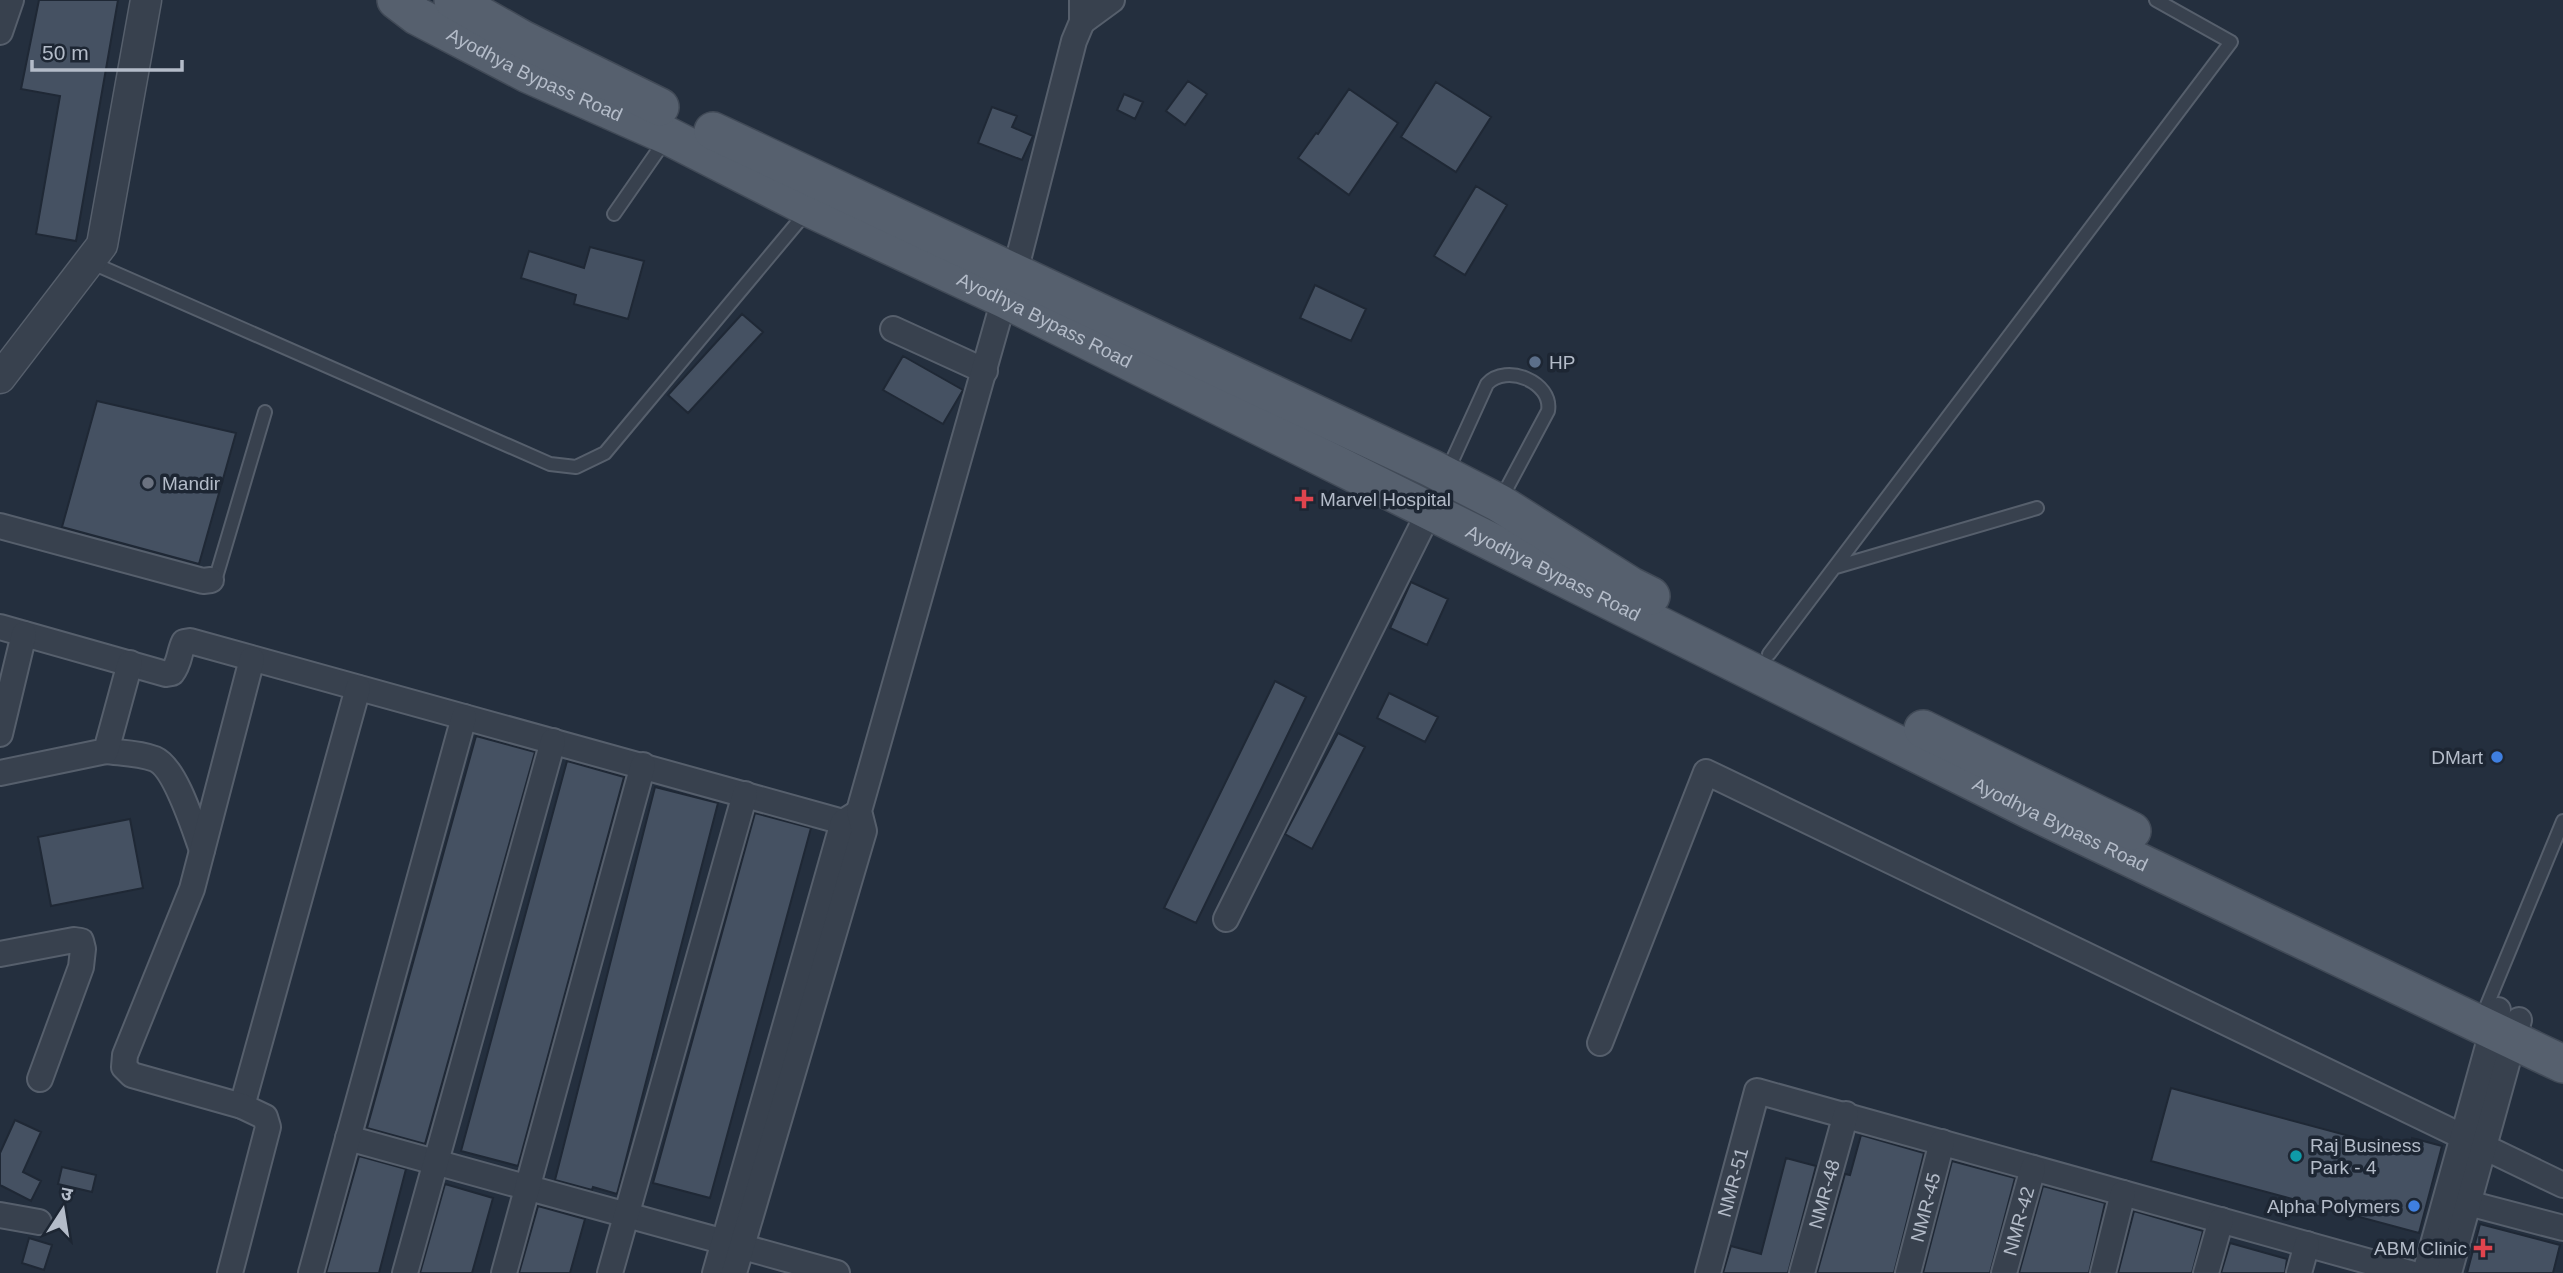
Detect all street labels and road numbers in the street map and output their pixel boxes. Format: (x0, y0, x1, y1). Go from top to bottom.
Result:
street label: Ayodhya Bypass Road (443, 24, 626, 126)
street label: Ayodhya Bypass Road (954, 269, 1135, 372)
street label: Ayodhya Bypass Road (1463, 521, 1644, 625)
street label: Ayodhya Bypass Road (1969, 773, 2151, 876)
street label: NMR-51 (1714, 1145, 1752, 1219)
street label: NMR-48 (1805, 1157, 1844, 1231)
street label: NMR-45 (1907, 1170, 1945, 1244)
street label: NMR-42 (1999, 1184, 2038, 1258)

